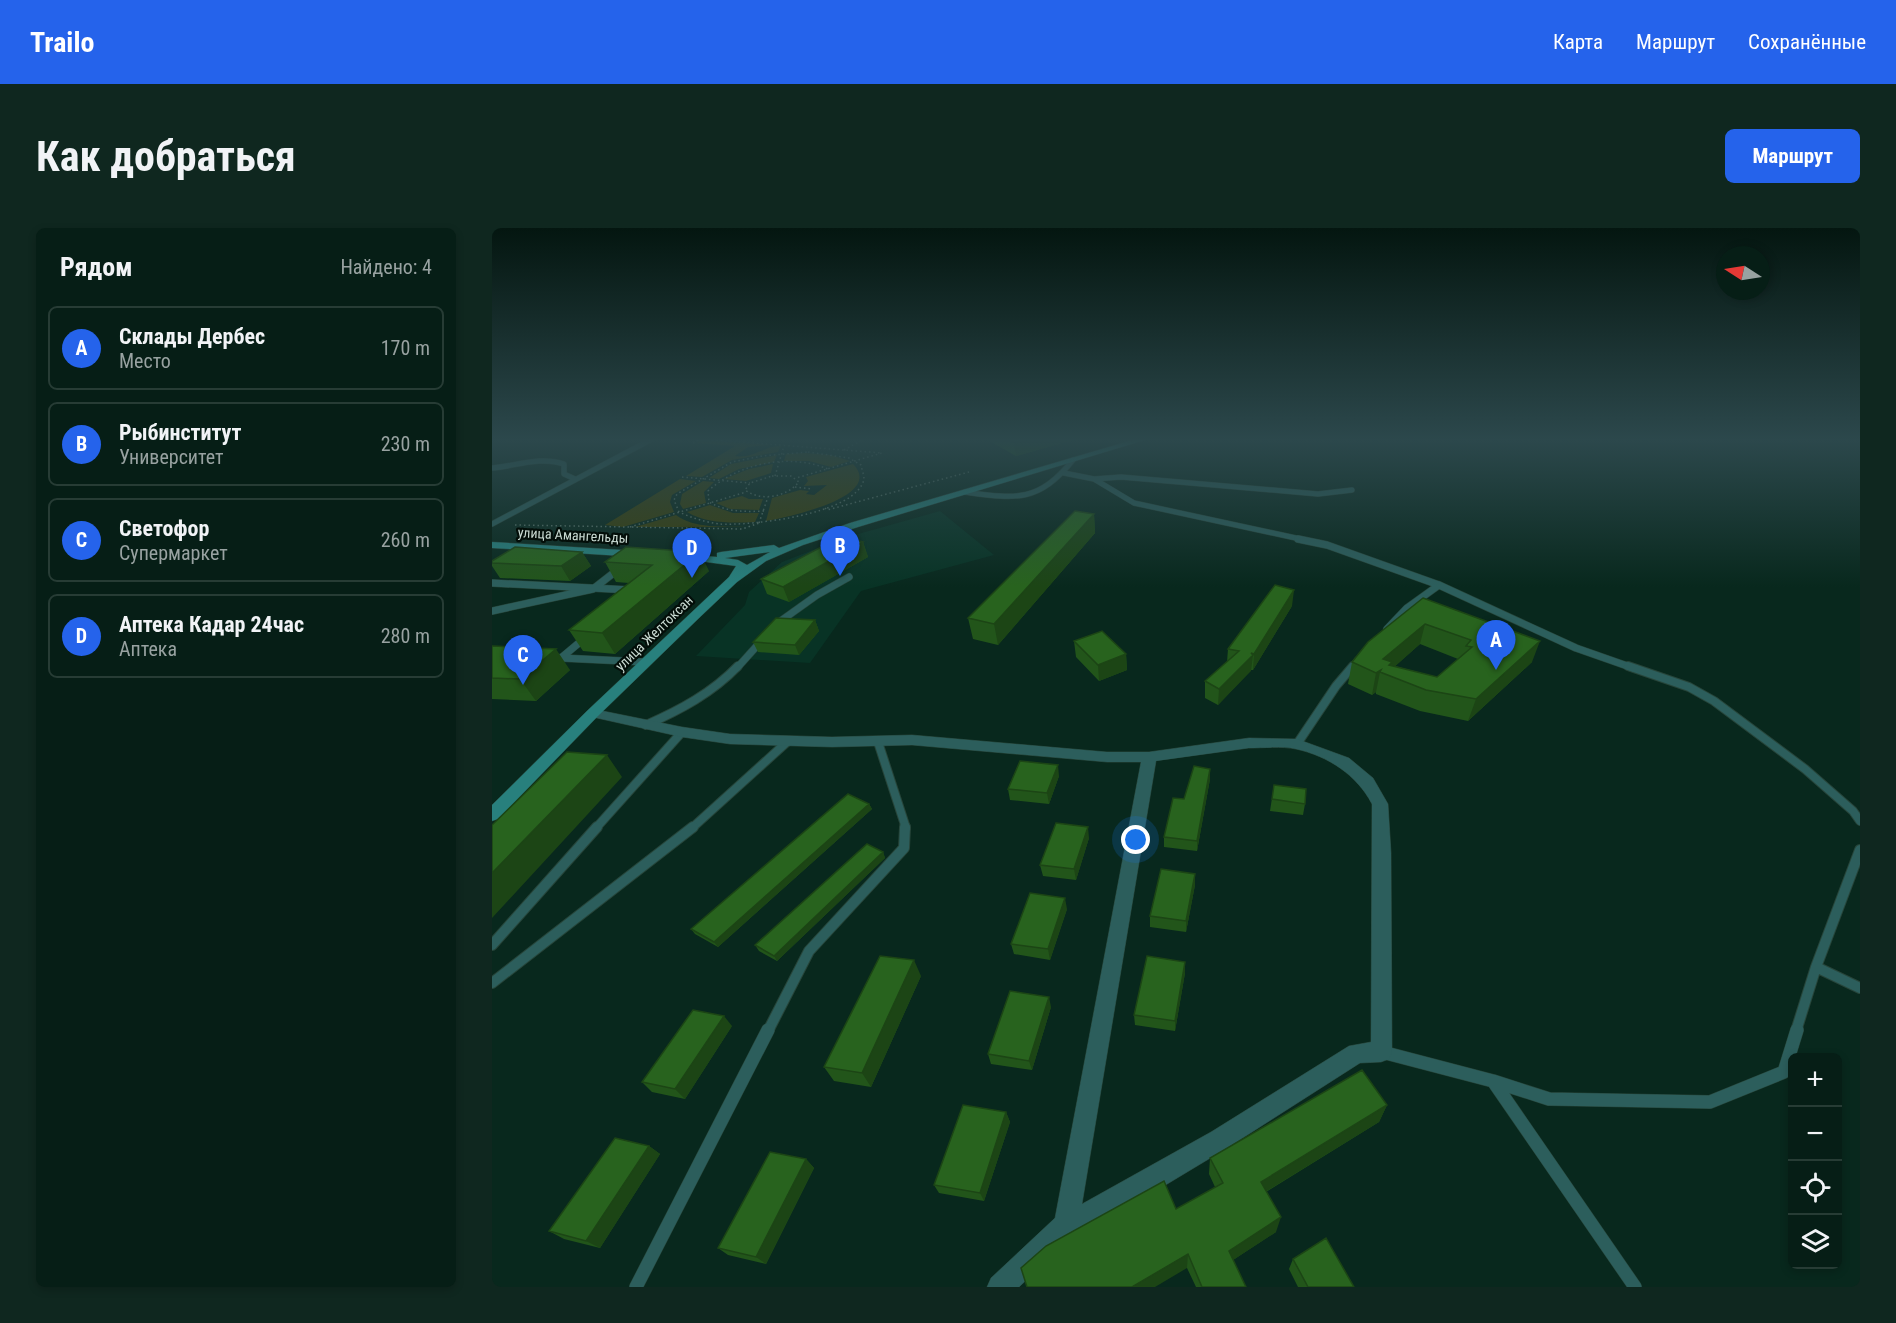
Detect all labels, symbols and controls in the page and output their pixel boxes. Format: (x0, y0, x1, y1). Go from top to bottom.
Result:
text: Trailo (30, 26, 94, 59)
text: Карта (1553, 30, 1603, 54)
text: Маршрут (1636, 30, 1715, 54)
text: Сохранённые (1748, 30, 1866, 54)
button: Маршрут (1725, 129, 1860, 183)
text: Как добраться (36, 132, 296, 181)
north arrow (1716, 246, 1770, 300)
text: Рядом (60, 252, 132, 282)
text: Найдено: 4 (340, 255, 432, 279)
text: Склады Дербес (119, 324, 265, 349)
text: A (76, 336, 87, 360)
text: 170 m (381, 336, 430, 360)
text: Место (119, 349, 171, 373)
text: Рыбинститут (119, 420, 241, 445)
text: B (76, 432, 87, 456)
text: 230 m (381, 432, 430, 456)
text: Университет (119, 445, 224, 469)
text: Светофор (119, 516, 209, 541)
street label: улица Амангельды (517, 524, 629, 546)
pin: B (820, 526, 860, 576)
text: C (76, 528, 87, 552)
text: 260 m (381, 528, 430, 552)
pin: D (672, 528, 712, 578)
text: Супермаркет (119, 541, 228, 565)
street label: улица Желтоксан (612, 592, 696, 674)
text: Аптека Кадар 24час (119, 612, 304, 637)
pin: A (1476, 620, 1516, 670)
text: D (76, 624, 87, 648)
text: 280 m (381, 624, 430, 648)
pin: C (504, 636, 543, 685)
text: Аптека (119, 637, 177, 661)
your location (1121, 825, 1150, 854)
map controls (1788, 1053, 1842, 1269)
button: + (1788, 1053, 1842, 1107)
button: − (1788, 1107, 1842, 1161)
button: locate (1788, 1161, 1842, 1215)
button: layers (1788, 1215, 1842, 1269)

